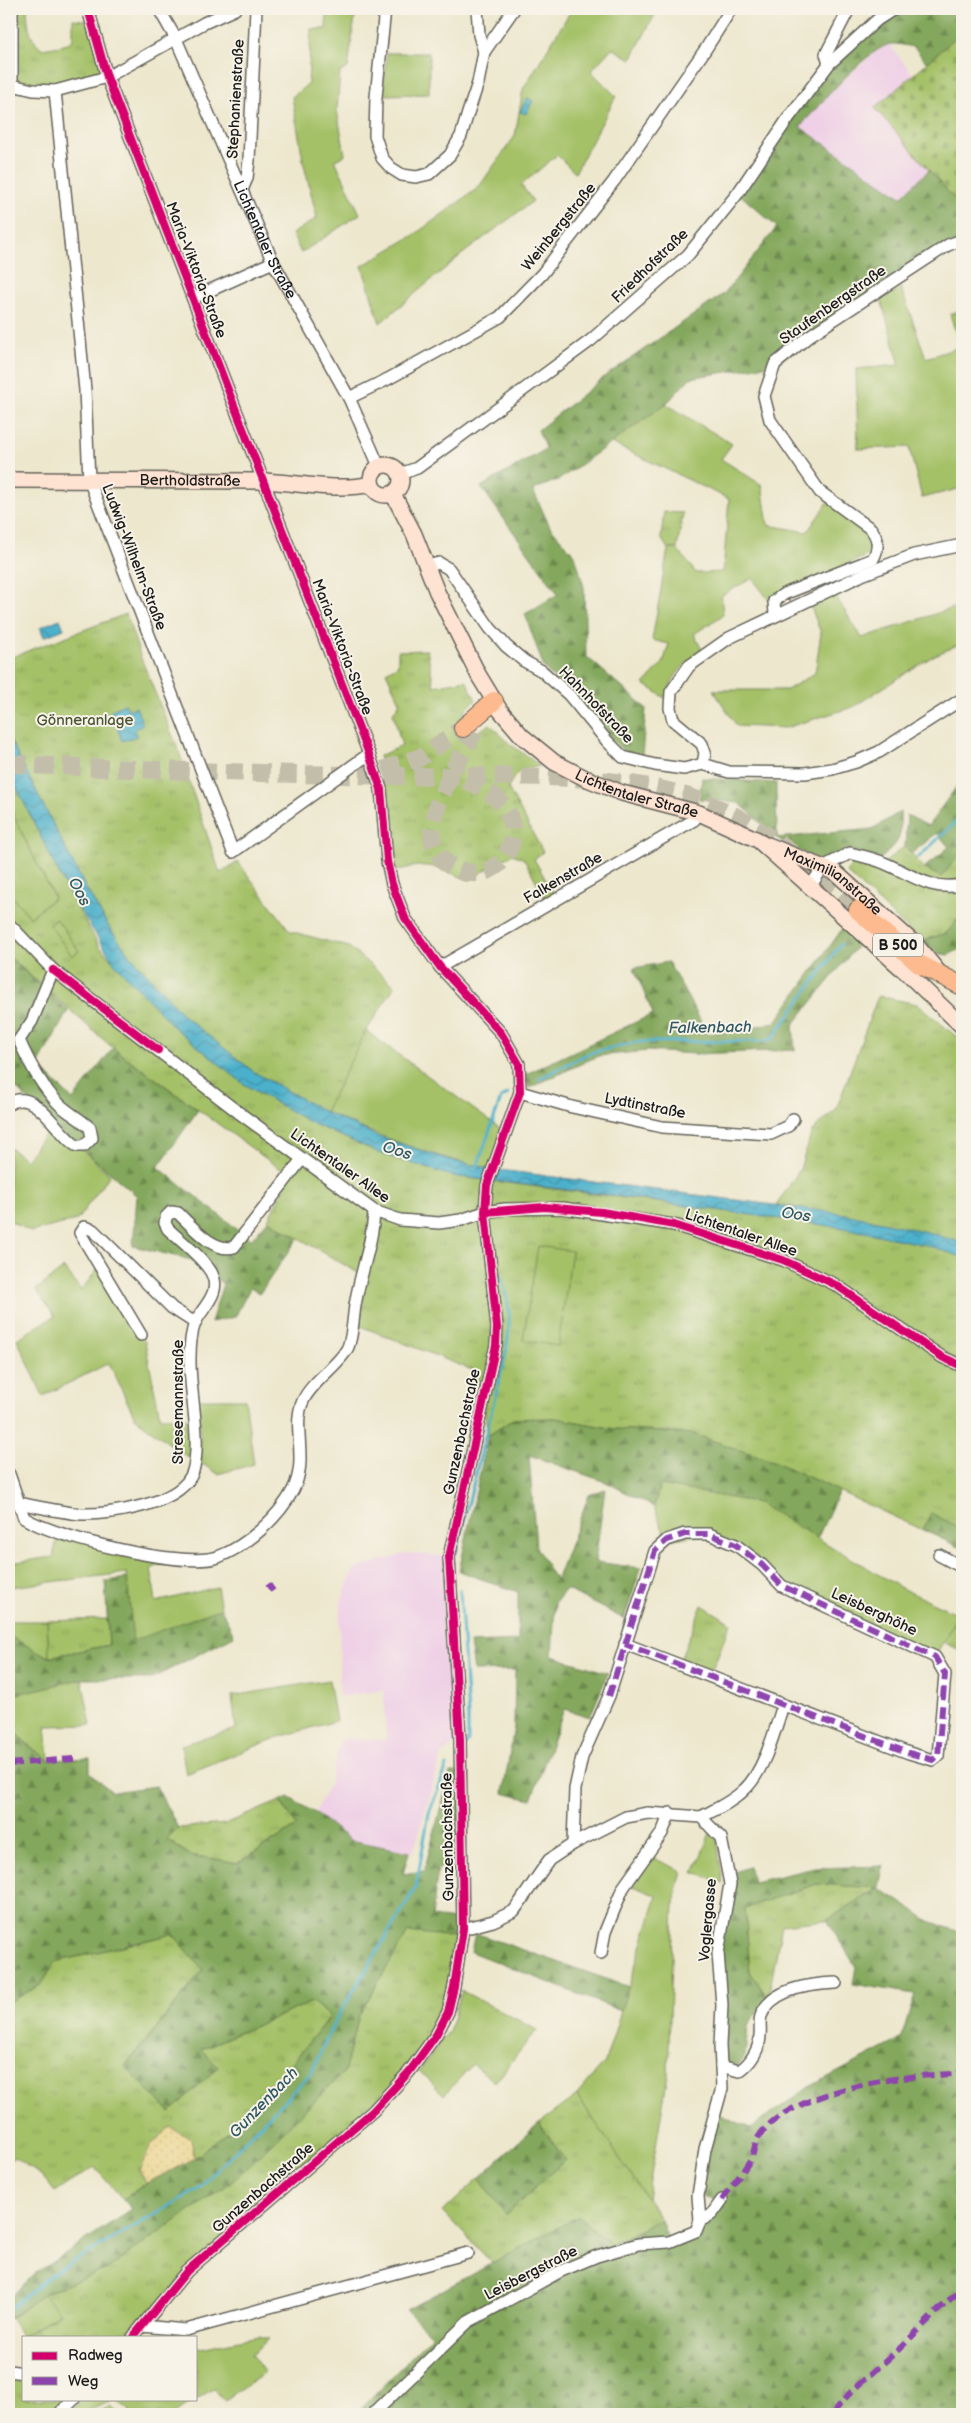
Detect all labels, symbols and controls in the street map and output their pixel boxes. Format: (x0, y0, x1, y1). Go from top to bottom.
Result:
street label: Stephanienstraße (223, 39, 249, 159)
street label: Lichtentaler Straße (229, 178, 301, 302)
street label: Weinbergstraße (518, 179, 600, 275)
street label: Maria-Viktoria-Straße (161, 199, 231, 341)
street label: Friedhofstraße (608, 225, 692, 307)
street label: Staufenbergstraße (776, 261, 890, 349)
street label: Bertholdstraße (139, 471, 241, 490)
street label: Ludwig-Wilhelm-Straße (97, 481, 171, 633)
street label: Maria-Viktoria-Straße (307, 576, 377, 718)
street label: Hahnhofstraße (554, 662, 638, 748)
park label: Gönneranlage (37, 711, 134, 730)
street label: Lichtentaler Straße (572, 765, 701, 822)
street label: Maximilianstraße (781, 843, 886, 919)
street label: Falkenstraße (520, 848, 606, 908)
water label: Oos (64, 875, 94, 910)
road number: B 500 (873, 934, 923, 956)
water label: Falkenbach (668, 1018, 752, 1038)
street label: Lydtinstraße (603, 1089, 687, 1123)
street label: Lichtentaler Allee (286, 1124, 394, 1208)
water label: Oos (380, 1137, 414, 1165)
water label: Oos (780, 1203, 812, 1227)
street label: Lichtentaler Allee (682, 1205, 800, 1261)
street label: Stresemannstraße (169, 1340, 188, 1464)
street label: Gunzenbachstraße (439, 1367, 485, 1497)
street label: Leisberghöhe (828, 1584, 920, 1640)
street label: Gunzenbachstraße (437, 1772, 459, 1901)
street label: Voglergasse (695, 1878, 721, 1962)
water label: Gunzenbach (226, 2064, 302, 2142)
street label: Gunzenbachstraße (208, 2139, 318, 2237)
street label: Leisbergstraße (481, 2241, 581, 2305)
legend (22, 2336, 198, 2400)
text: Radweg (68, 2346, 123, 2365)
text: Weg (68, 2372, 98, 2391)

